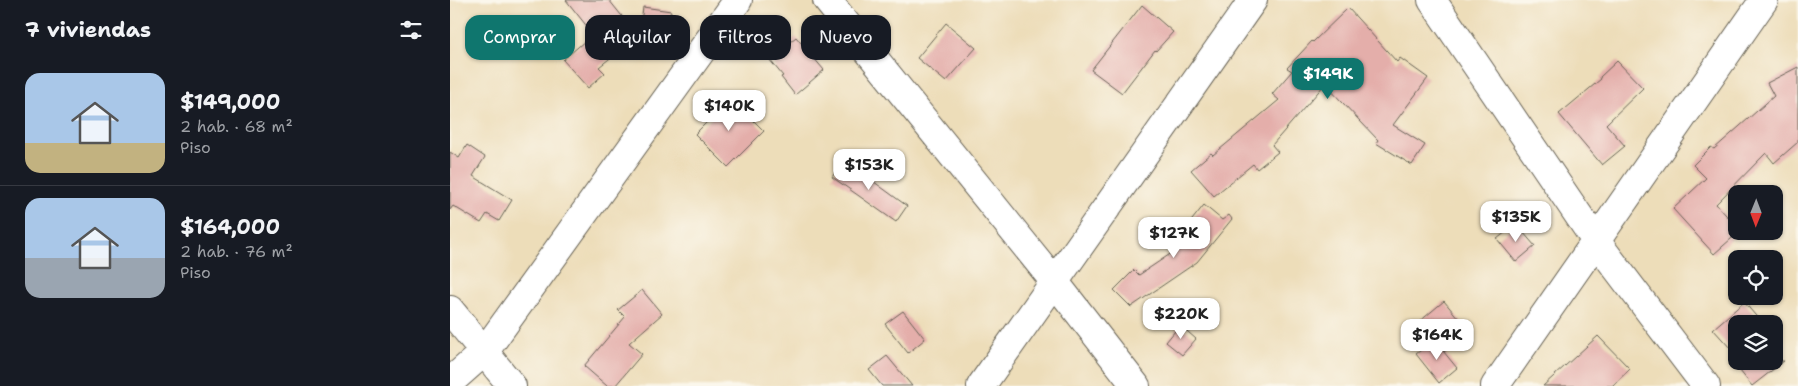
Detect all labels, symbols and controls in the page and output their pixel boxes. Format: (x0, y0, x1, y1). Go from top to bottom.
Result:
chip: Comprar (465, 15, 575, 60)
chip: Alquilar (585, 15, 690, 60)
chip: Filtros (700, 15, 791, 60)
chip: Nuevo (801, 15, 891, 60)
text: 7 viviendas (25, 16, 151, 44)
icon: filters (397, 16, 425, 44)
pin: $149K (1293, 58, 1363, 100)
text: $149K (1303, 63, 1353, 84)
text: $149,000 (180, 88, 280, 116)
pin: $140K (694, 90, 764, 132)
icon: home (65, 93, 125, 153)
text: $140K (704, 95, 754, 116)
text: 2 hab. · 68 m² (180, 116, 293, 137)
text: Piso (180, 137, 211, 158)
pin: $153K (834, 148, 904, 191)
text: $153K (844, 154, 894, 175)
north arrow (1728, 185, 1782, 240)
map controls (1728, 185, 1783, 370)
pin: $135K (1481, 200, 1551, 243)
text: $135K (1491, 206, 1541, 227)
text: $164,000 (180, 213, 280, 241)
pin: $127K (1139, 216, 1209, 259)
icon: home (65, 218, 125, 278)
text: $127K (1149, 222, 1199, 243)
text: 2 hab. · 76 m² (180, 241, 293, 262)
button: locate (1728, 250, 1783, 305)
text: Piso (180, 262, 211, 283)
pin: $220K (1146, 298, 1216, 340)
text: $220K (1154, 303, 1208, 324)
button: layers (1728, 315, 1783, 370)
pin: $164K (1402, 318, 1472, 361)
text: $164K (1412, 324, 1462, 345)

